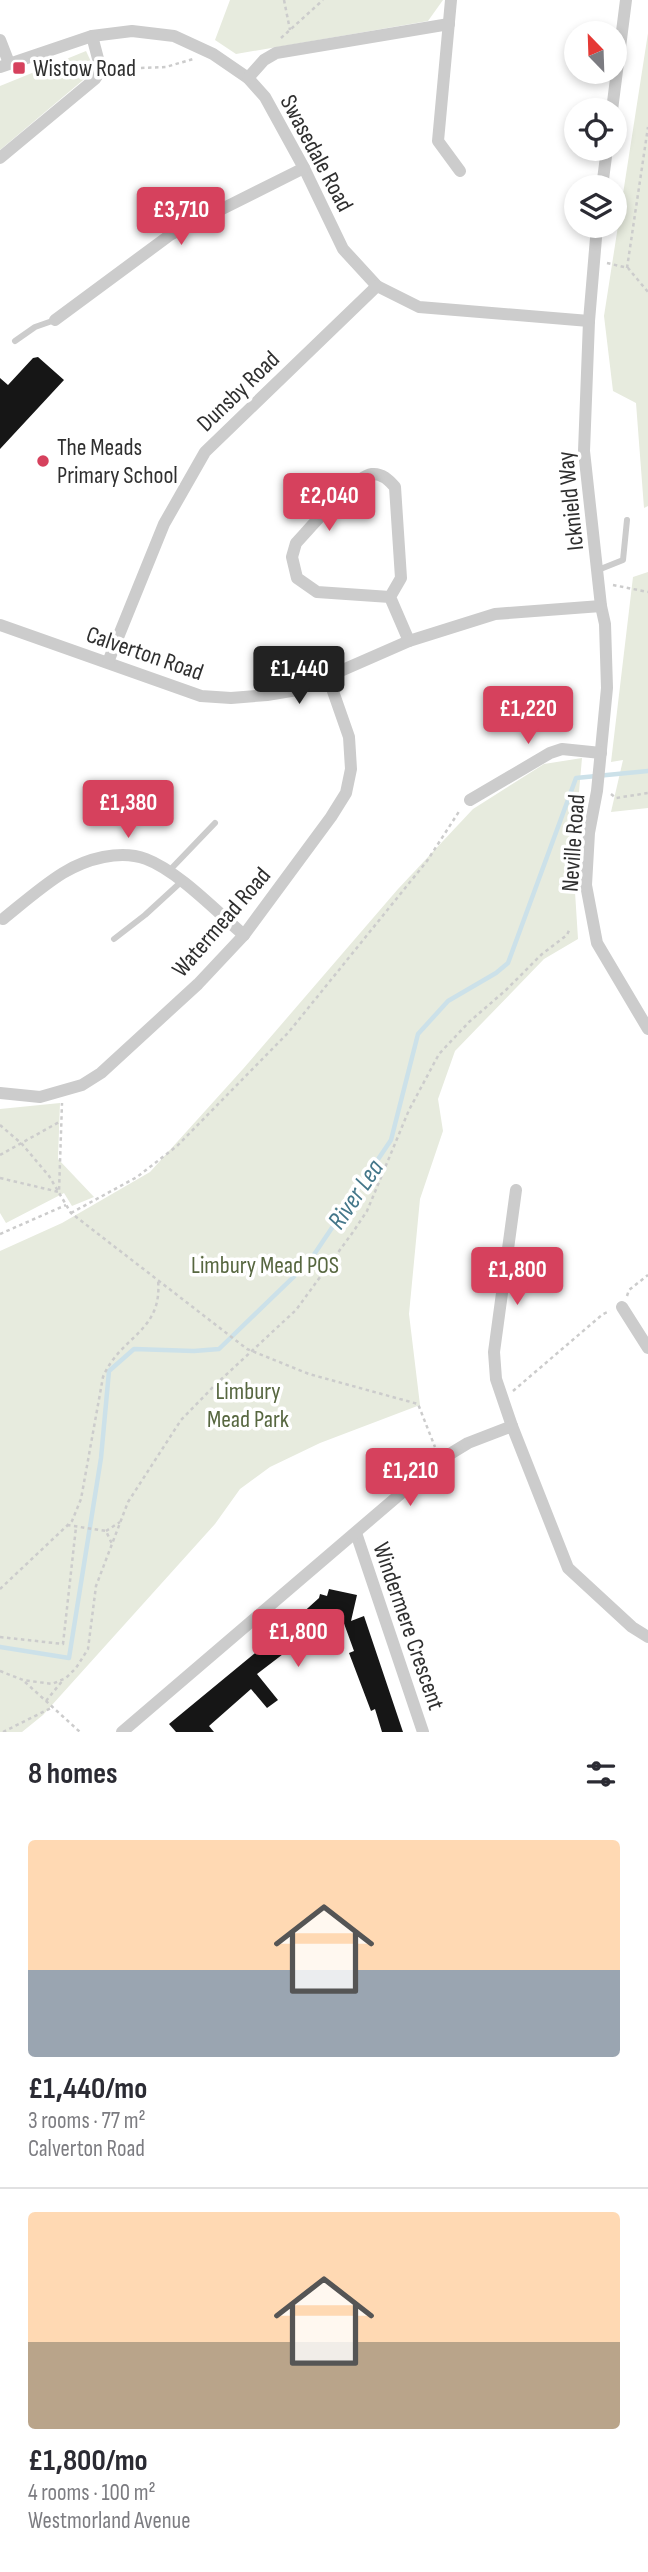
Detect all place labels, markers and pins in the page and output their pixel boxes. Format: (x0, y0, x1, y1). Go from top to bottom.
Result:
place label: Wistow Road (33, 54, 136, 83)
marker: Wistow Road (11, 60, 27, 76)
pin: £3,710 (124, 188, 238, 247)
place label: The Meads Primary School (57, 433, 178, 490)
marker: The Meads Primary School (35, 453, 51, 469)
pin: £2,040 (272, 474, 386, 533)
pin: £1,440 (242, 646, 356, 706)
pin: £1,220 (471, 686, 585, 746)
pin: £1,380 (71, 780, 185, 840)
pin: £1,800 (460, 1248, 574, 1307)
pin: £1,210 (353, 1448, 467, 1508)
pin: £1,800 (241, 1610, 355, 1669)

